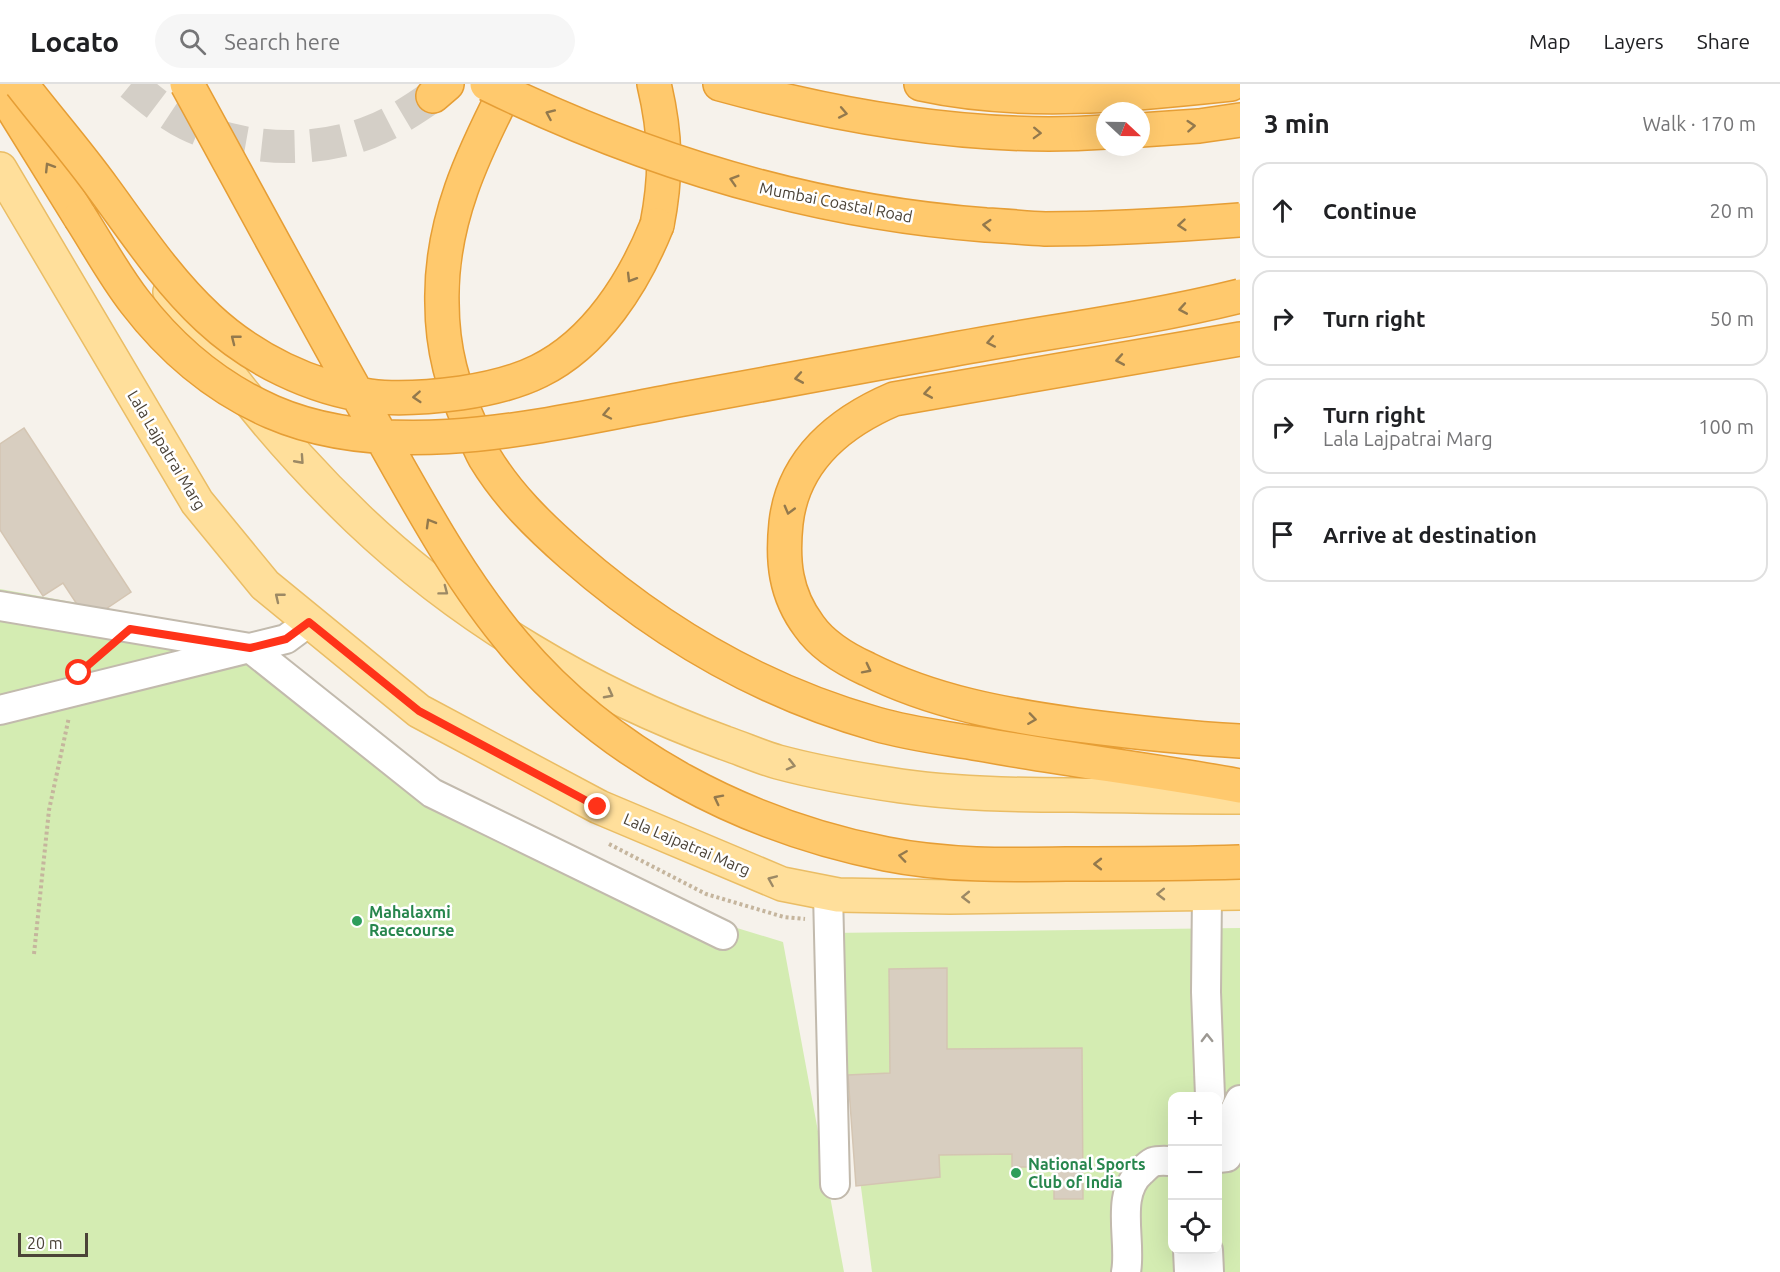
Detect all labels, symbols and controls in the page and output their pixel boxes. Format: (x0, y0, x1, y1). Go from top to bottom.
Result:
search box (155, 14, 575, 68)
icon: search (176, 25, 209, 58)
text: Locato (30, 26, 119, 57)
text: Search here (224, 29, 340, 54)
text: Map (1529, 29, 1570, 53)
text: Layers (1603, 29, 1664, 53)
text: Share (1697, 29, 1750, 53)
north arrow (1096, 102, 1150, 156)
one-way arrow (838, 106, 848, 119)
one-way arrow (545, 109, 556, 121)
text: 3 min (1264, 109, 1330, 138)
text: Walk · 170 m (1643, 112, 1756, 135)
one-way arrow (1186, 120, 1195, 133)
one-way arrow (1032, 127, 1041, 139)
one-way arrow (44, 163, 56, 173)
one-way arrow (729, 175, 739, 187)
street label: Mumbai Coastal Road (758, 178, 914, 226)
icon: ahead (1266, 194, 1299, 227)
text: Continue (1323, 198, 1417, 223)
text: 20 m (1710, 199, 1754, 222)
one-way arrow (982, 218, 991, 231)
one-way arrow (1177, 218, 1186, 231)
one-way arrow (627, 272, 639, 282)
one-way arrow (1178, 302, 1188, 315)
icon: right (1266, 302, 1299, 335)
text: Turn right (1323, 306, 1425, 331)
text: 50 m (1710, 307, 1754, 330)
one-way arrow (986, 335, 996, 348)
one-way arrow (231, 336, 242, 347)
one-way arrow (1116, 353, 1126, 366)
one-way arrow (794, 371, 804, 384)
one-way arrow (923, 386, 933, 399)
street label: Lala Lajpatrai Marg (124, 387, 210, 513)
one-way arrow (413, 390, 422, 403)
text: Turn right (1323, 402, 1425, 427)
one-way arrow (603, 407, 613, 420)
icon: right (1266, 410, 1299, 443)
text: 100 m (1698, 415, 1754, 438)
text: Lala Lajpatrai Marg (1323, 427, 1493, 450)
one-way arrow (293, 453, 304, 464)
one-way arrow (783, 505, 796, 515)
one-way arrow (426, 518, 438, 529)
icon: arrive (1266, 518, 1299, 551)
text: Arrive at destination (1323, 522, 1537, 547)
one-way arrow (438, 583, 449, 594)
one-way arrow (274, 593, 285, 604)
route start (65, 659, 91, 685)
one-way arrow (860, 662, 871, 674)
one-way arrow (603, 687, 613, 698)
one-way arrow (1028, 712, 1037, 724)
one-way arrow (786, 757, 796, 770)
route end (584, 793, 610, 819)
one-way arrow (713, 794, 724, 806)
street label: Lala Lajpatrai Marg (621, 809, 753, 879)
one-way arrow (898, 851, 908, 863)
one-way arrow (1093, 858, 1102, 870)
one-way arrow (768, 875, 779, 887)
one-way arrow (1156, 888, 1165, 900)
one-way arrow (961, 891, 970, 903)
place label: Mahalaxmi Racecourse (369, 903, 455, 939)
marker: Mahalaxmi Racecourse (350, 914, 364, 928)
one-way arrow (1201, 1034, 1213, 1043)
map controls (1168, 1092, 1222, 1254)
button: + (1168, 1092, 1222, 1146)
button: − (1168, 1146, 1222, 1200)
place label: National Sports Club of India (1028, 1155, 1146, 1191)
marker: National Sports Club of India (1009, 1166, 1023, 1180)
button: locate (1168, 1200, 1222, 1254)
scale bar (18, 1230, 88, 1258)
text: 20 m (27, 1234, 63, 1252)

